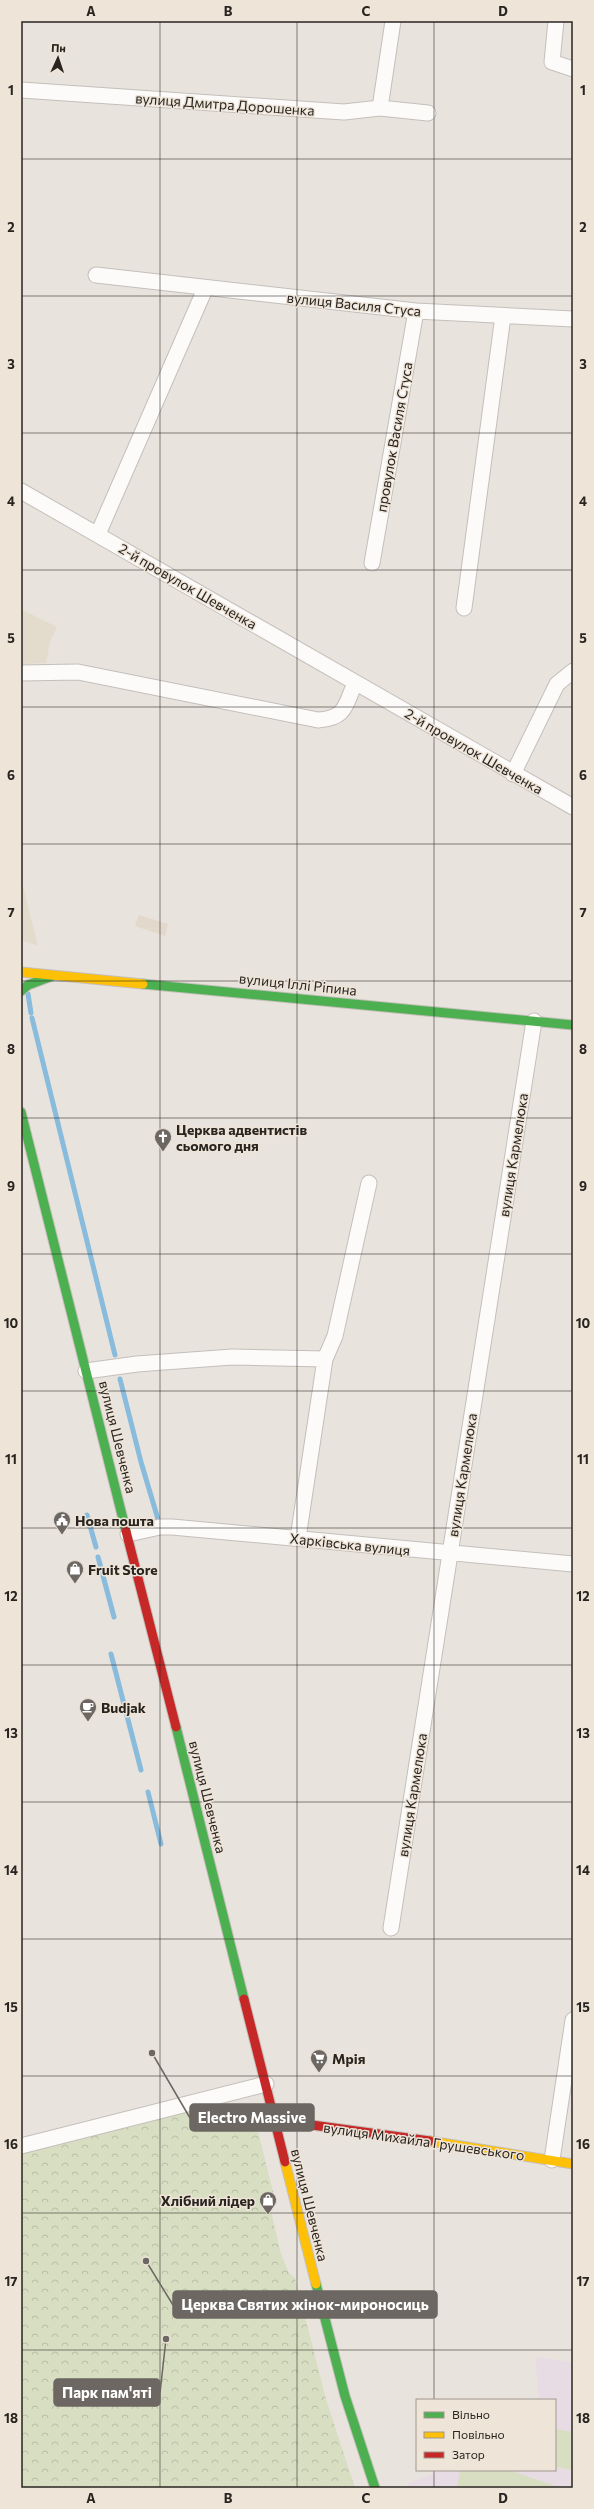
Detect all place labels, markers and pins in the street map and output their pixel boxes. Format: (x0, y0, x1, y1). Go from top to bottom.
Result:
place label: Церква адвентистів сьомого дня (176, 1121, 308, 1154)
church icon: Церква адвентистів сьомого дня (153, 1127, 173, 1152)
public building icon: Нова пошта (52, 1510, 72, 1535)
place label: Нова пошта (75, 1512, 154, 1529)
shop icon: Fruit Store (65, 1559, 85, 1584)
place label: Fruit Store (88, 1561, 158, 1578)
cafe icon: Budjak (78, 1697, 98, 1722)
place label: Budjak (101, 1699, 146, 1716)
supermarket icon: Мрія (309, 2048, 329, 2073)
place label: Мрія (332, 2050, 365, 2067)
callout: Electro Massive (190, 2104, 314, 2131)
shop icon: Хлібний лідер (258, 2190, 278, 2215)
place label: Хлібний лідер (161, 2192, 255, 2209)
callout: Церква Святих жінок-мироносиць (173, 2291, 437, 2318)
callout: Парк пам'яті (54, 2379, 160, 2406)

